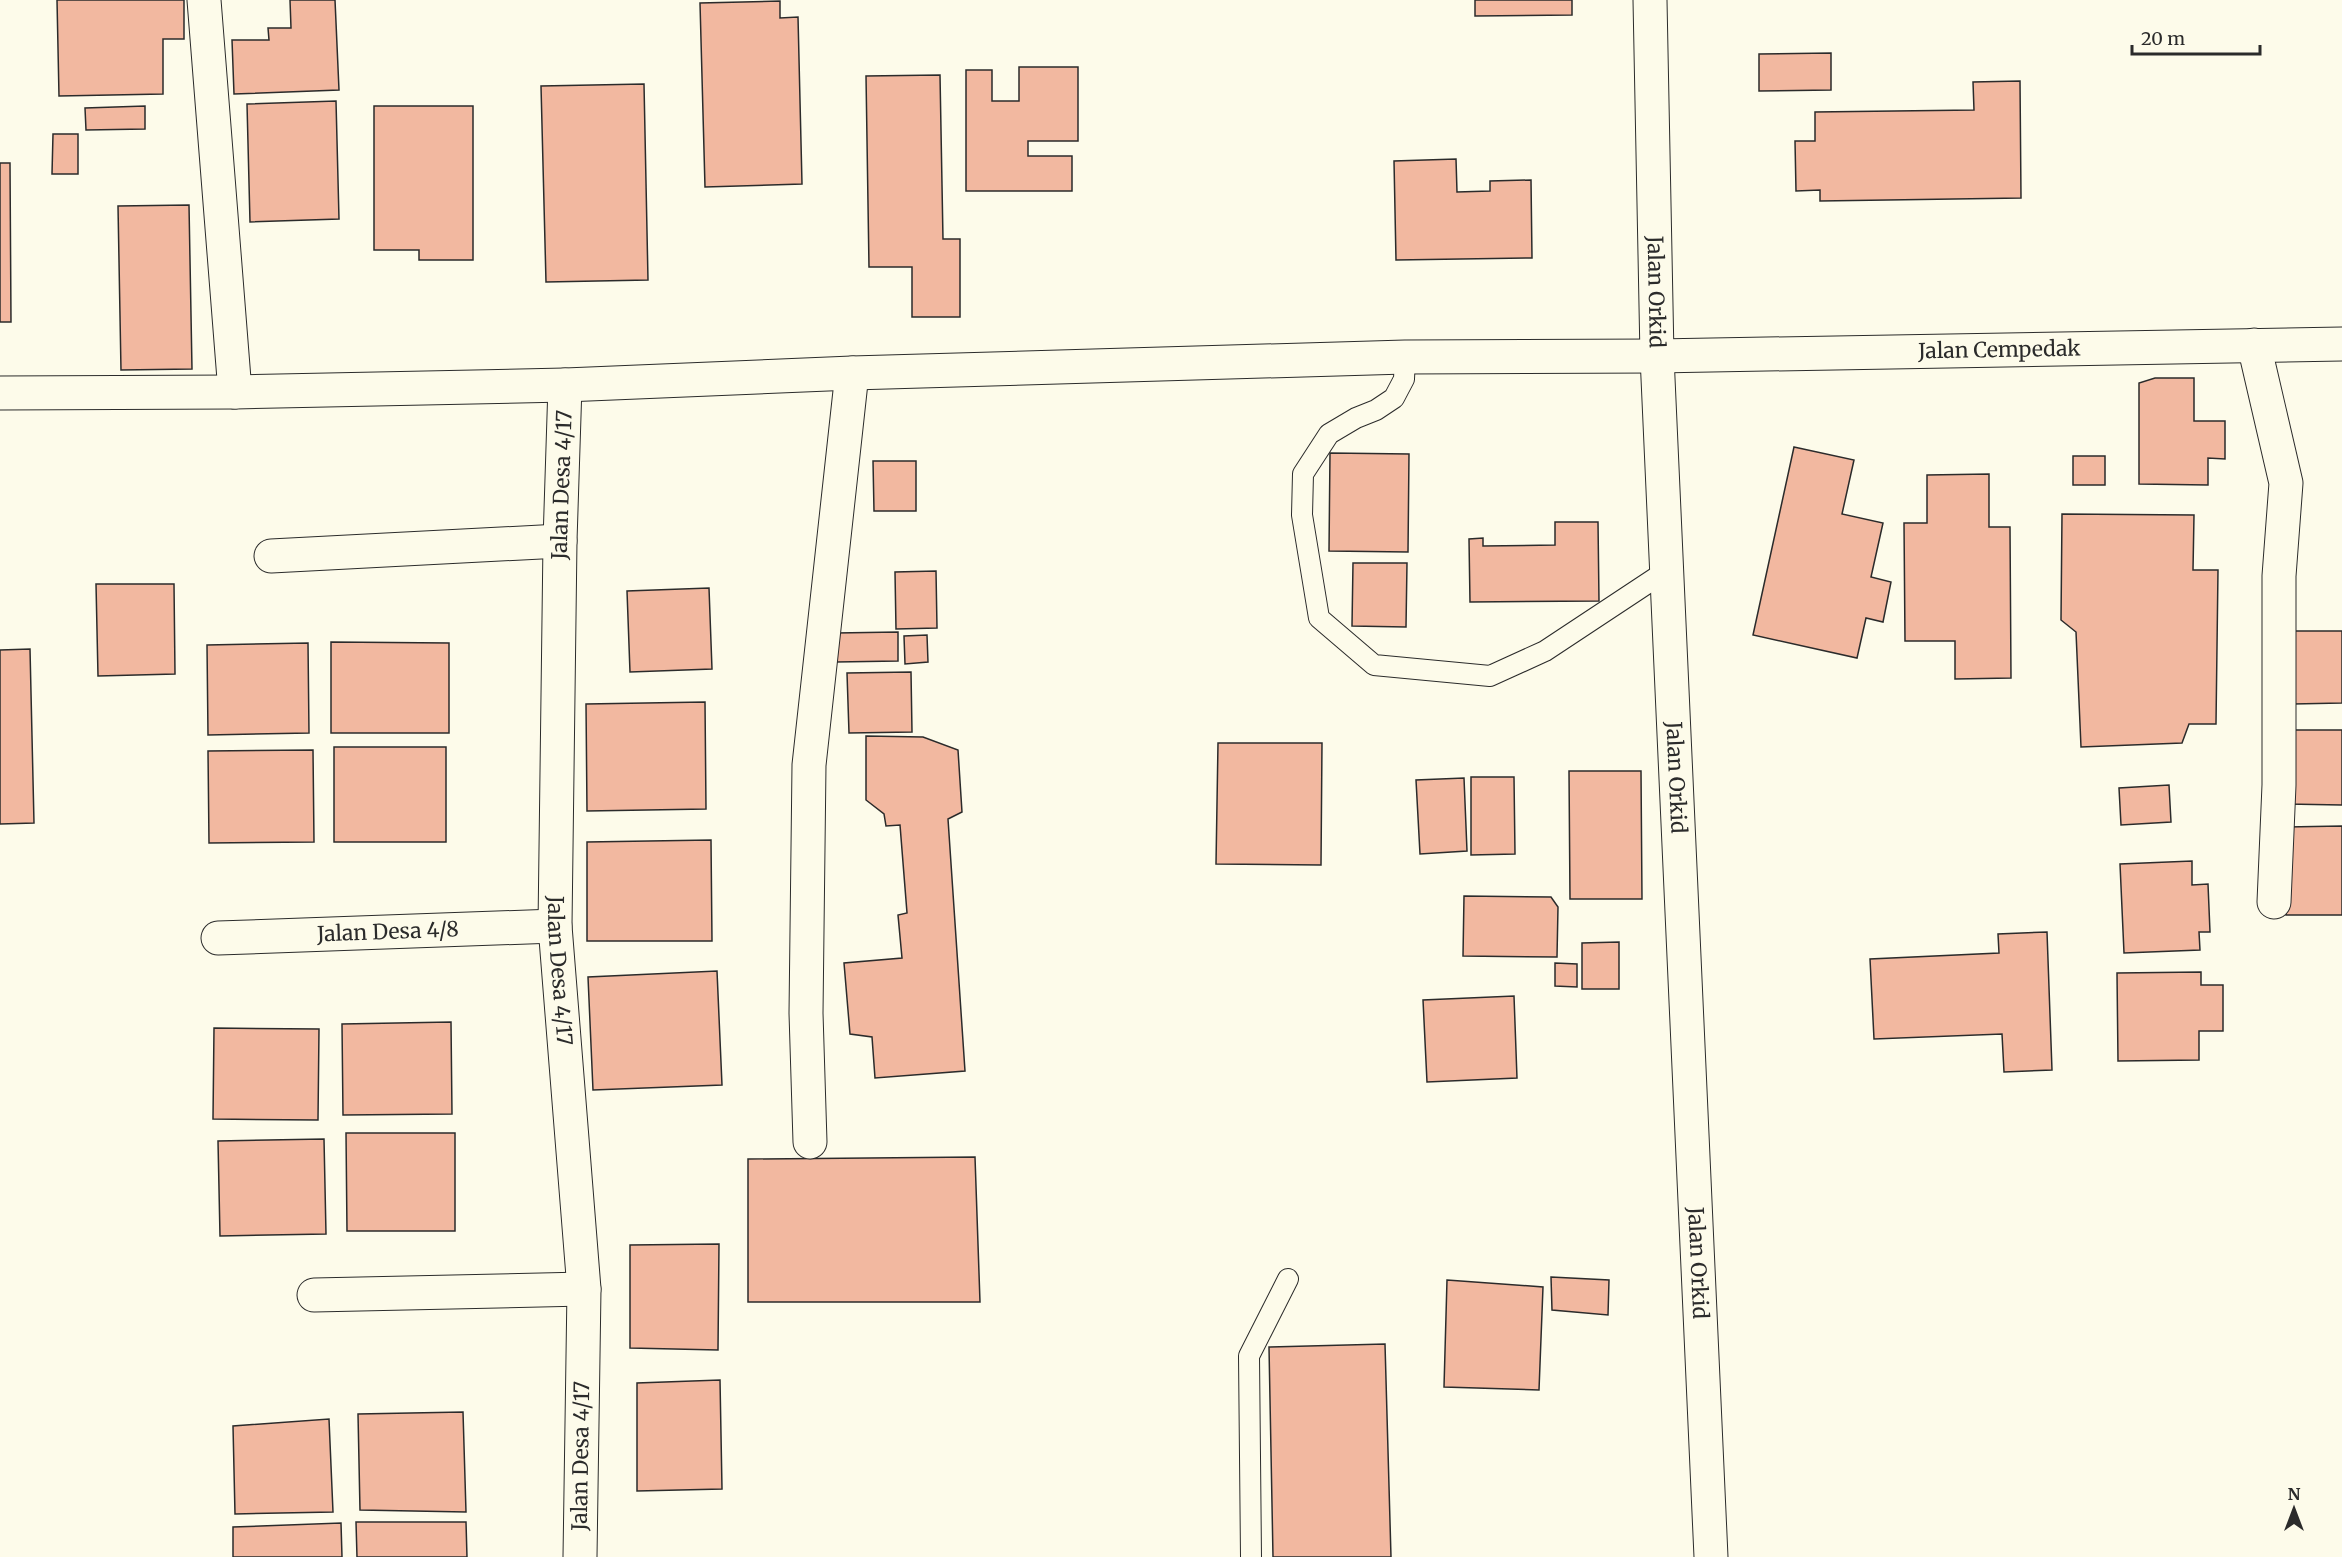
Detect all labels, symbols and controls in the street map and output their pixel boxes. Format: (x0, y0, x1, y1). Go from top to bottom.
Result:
scale bar (2132, 18, 2260, 56)
text: 20 m (2141, 27, 2185, 50)
street label: Jalan Orkid (1642, 235, 1671, 349)
street label: Jalan Cempedak (1917, 335, 2081, 364)
street label: Jalan Desa 4/17 (545, 410, 578, 561)
street label: Jalan Orkid (1660, 720, 1692, 834)
street label: Jalan Desa 4/17 (542, 895, 579, 1047)
street label: Jalan Desa 4/8 (315, 915, 459, 948)
street label: Jalan Orkid (1682, 1205, 1714, 1320)
street label: Jalan Desa 4/17 (566, 1381, 595, 1532)
north arrow (2264, 1479, 2324, 1539)
text: N (2288, 1484, 2301, 1504)

